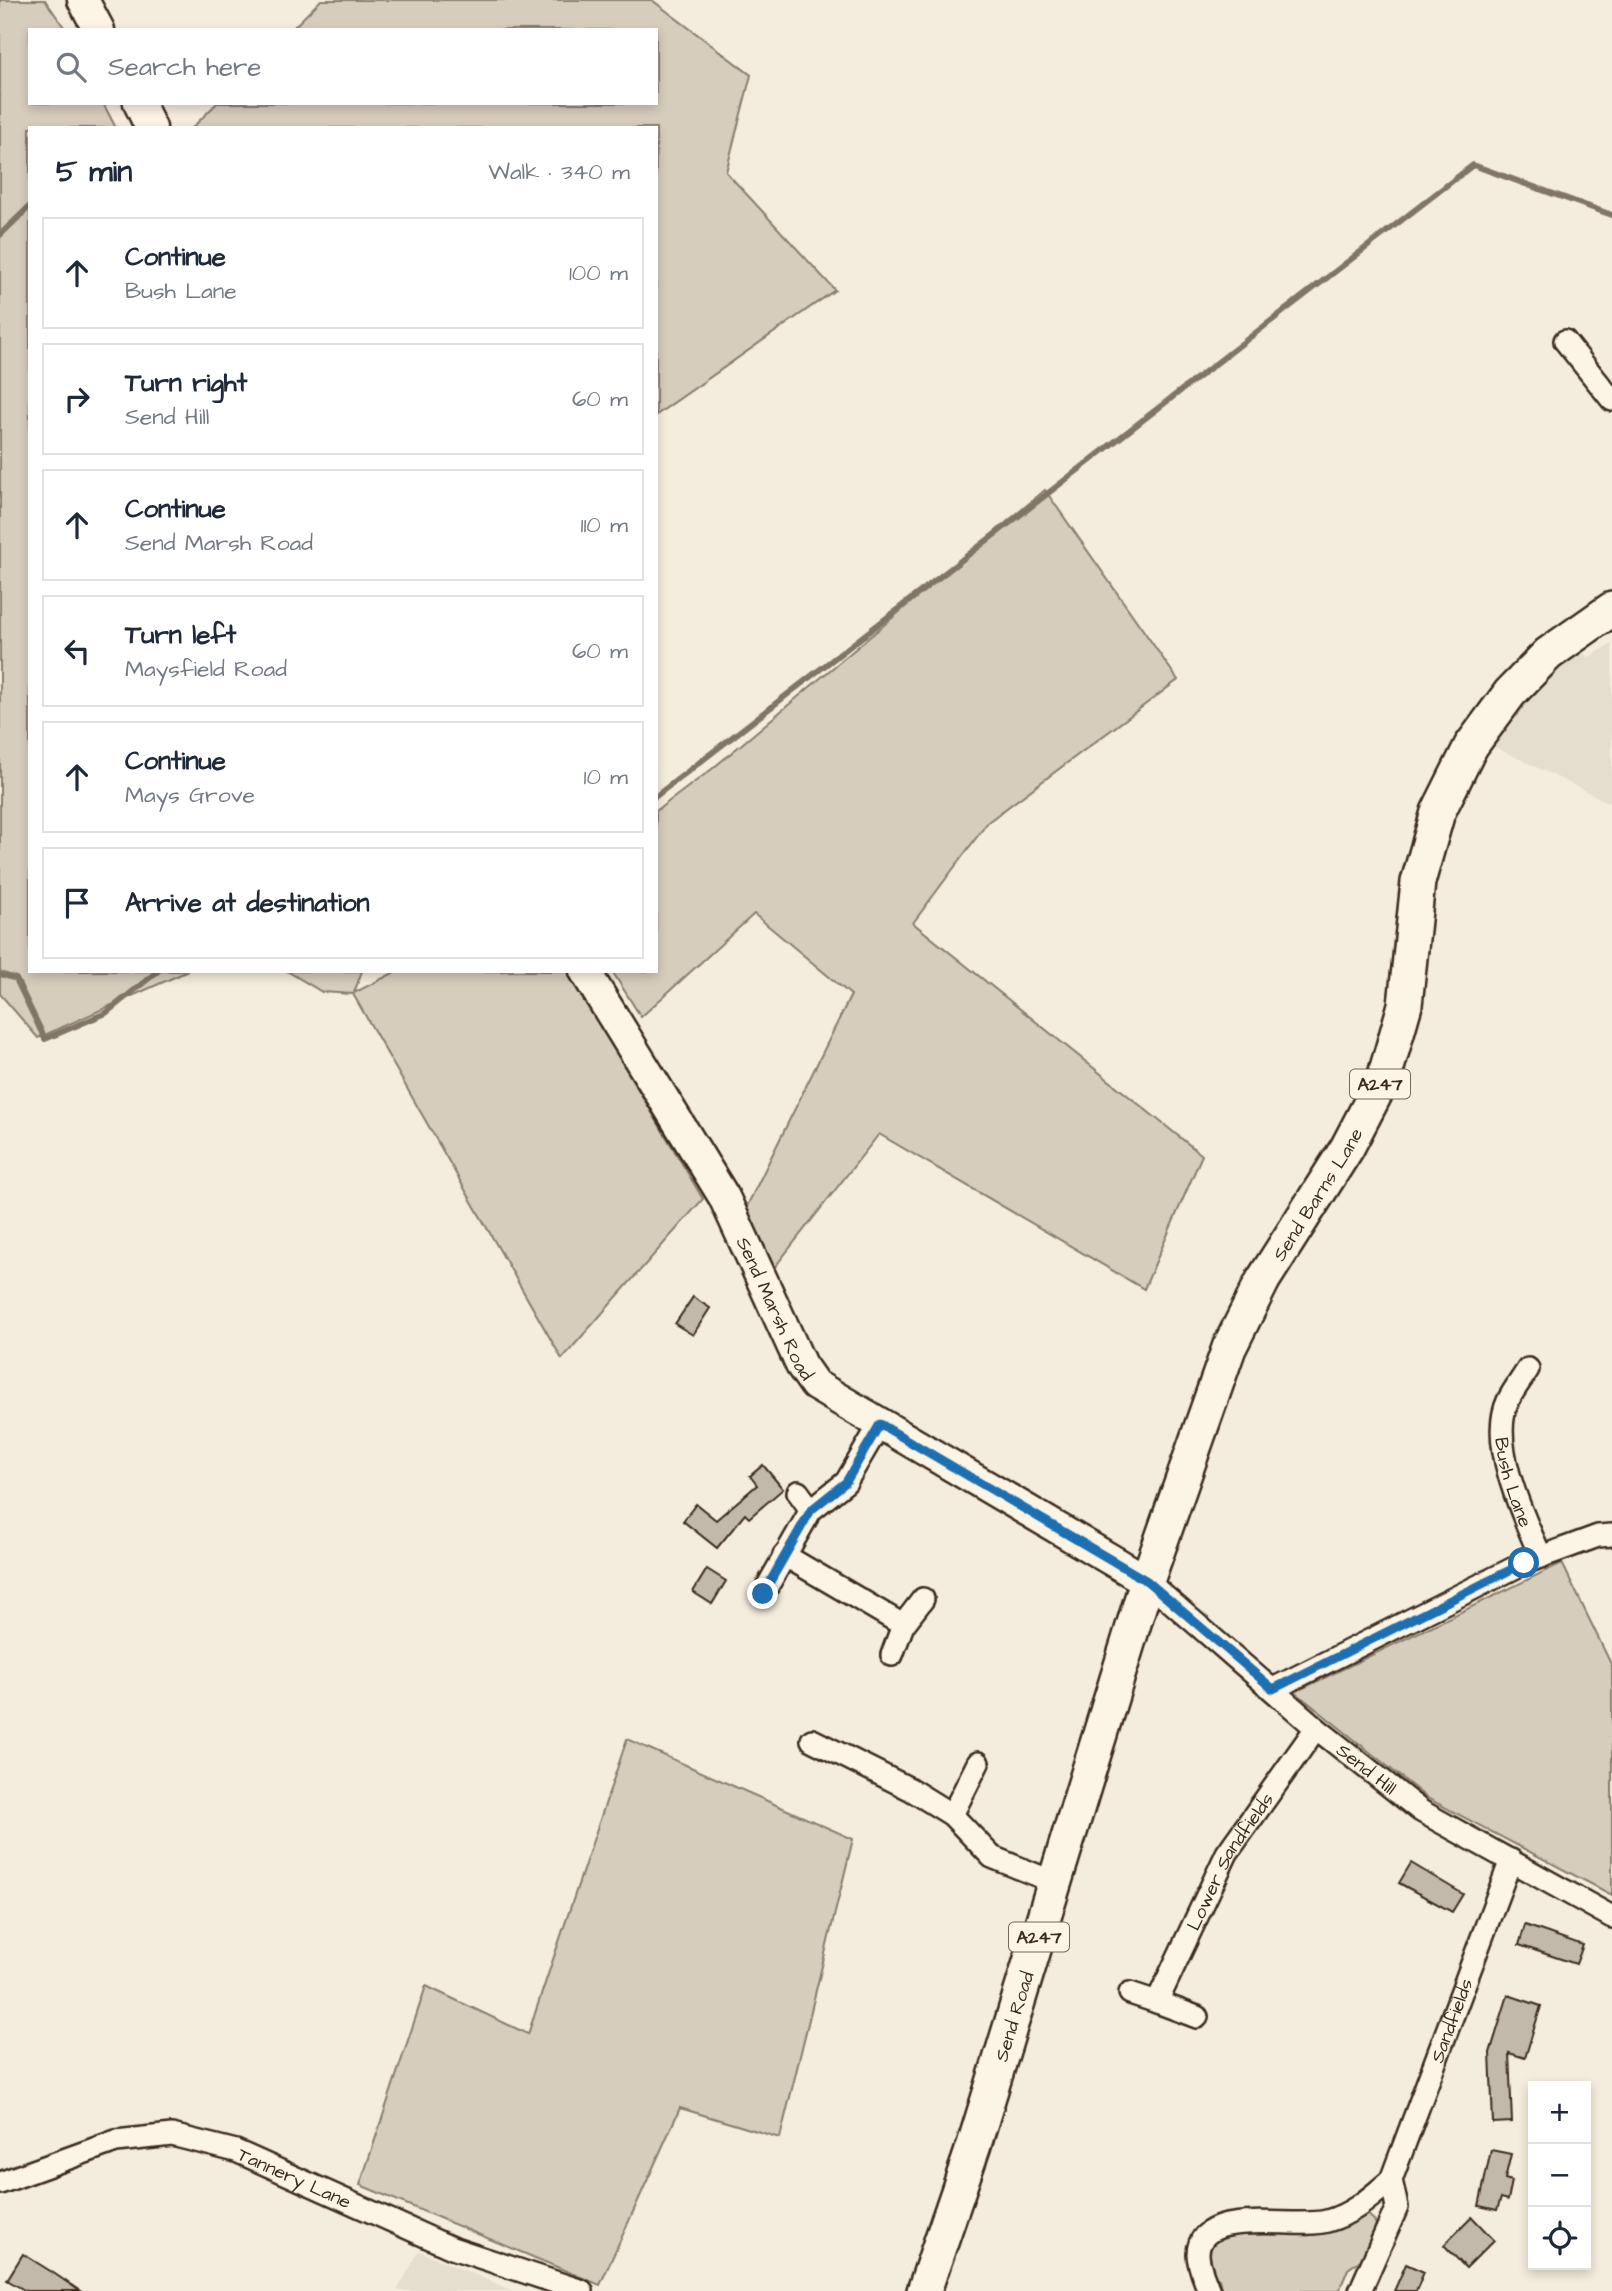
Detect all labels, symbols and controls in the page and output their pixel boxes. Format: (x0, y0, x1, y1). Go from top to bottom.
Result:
search box (28, 28, 658, 105)
icon: search (52, 48, 90, 86)
text: Search here (108, 49, 261, 85)
text: 5 min (56, 151, 132, 193)
text: Walk · 340 m (488, 156, 630, 188)
text: Continue (125, 239, 226, 275)
icon: ahead (58, 254, 96, 292)
text: 100 m (569, 257, 628, 289)
text: Bush Lane (125, 275, 237, 307)
text: Turn right (125, 365, 247, 401)
icon: right (58, 380, 96, 418)
text: 60 m (572, 383, 628, 415)
text: Send Hill (125, 401, 209, 433)
text: Continue (125, 491, 226, 527)
icon: ahead (58, 506, 96, 544)
text: 110 m (580, 509, 628, 541)
text: Send Marsh Road (125, 527, 313, 559)
text: Turn left (125, 617, 236, 653)
icon: left (58, 632, 96, 670)
text: 60 m (572, 635, 628, 667)
text: Maysfield Road (125, 653, 287, 685)
text: Continue (125, 743, 226, 779)
icon: ahead (58, 758, 96, 796)
text: 10 m (583, 761, 628, 793)
text: Mays Grove (125, 779, 255, 811)
icon: arrive (58, 884, 96, 922)
text: Arrive at destination (125, 885, 370, 921)
road number: A247 (1350, 1070, 1410, 1098)
street label: Send Barns Lane (1267, 1123, 1370, 1266)
street label: Send Marsh Road (729, 1233, 820, 1387)
street label: Bush Lane (1487, 1436, 1538, 1531)
route start (1508, 1547, 1539, 1578)
route end (747, 1578, 778, 1609)
street label: Send Hill (1330, 1737, 1402, 1802)
street label: Lower Sandfields (1180, 1788, 1281, 1935)
road number: A247 (1009, 1923, 1069, 1952)
street label: Send Road (988, 1968, 1042, 2065)
street label: Sandfields (1424, 1975, 1480, 2067)
map controls (1528, 2081, 1591, 2270)
button: + (1528, 2081, 1591, 2144)
street label: Tannery Lane (233, 2141, 355, 2216)
button: − (1528, 2144, 1591, 2207)
button: locate (1528, 2207, 1591, 2270)

